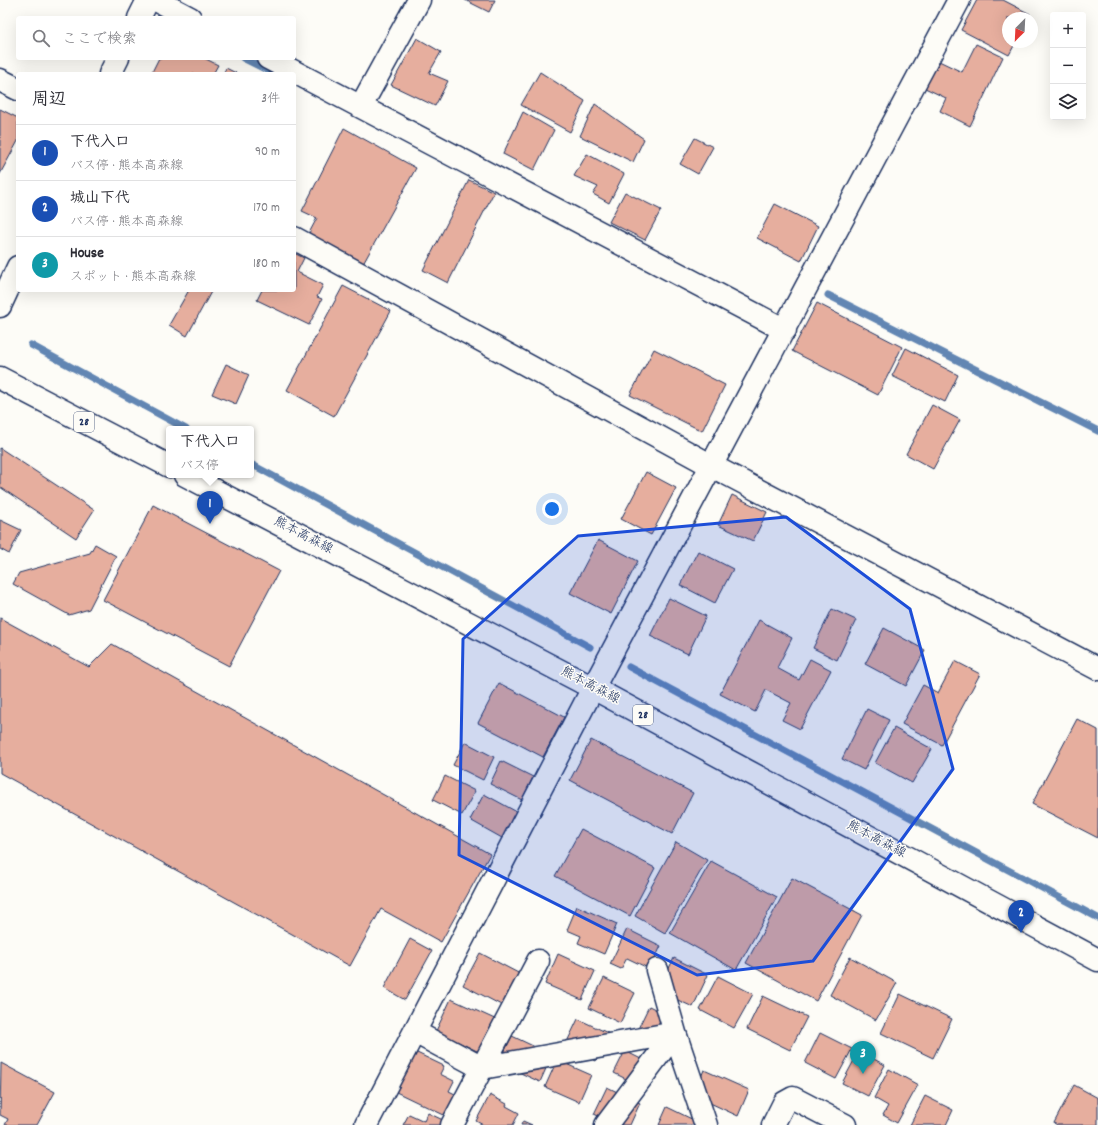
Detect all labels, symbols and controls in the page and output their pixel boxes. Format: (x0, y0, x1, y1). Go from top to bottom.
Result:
north arrow (1002, 12, 1038, 48)
map controls (1050, 12, 1086, 120)
button: + (1050, 12, 1086, 48)
search box (16, 16, 296, 60)
icon: search (30, 27, 52, 49)
text: ここで検索 (62, 29, 137, 51)
button: − (1050, 48, 1086, 84)
button: layers (1050, 84, 1086, 120)
text: 周辺 (32, 89, 66, 113)
text: 3件 (261, 90, 280, 109)
text: 下代入口 (70, 132, 130, 154)
text: 1 (44, 143, 46, 162)
text: 90 m (255, 143, 280, 162)
text: バス停 · 熊本高森線 (70, 157, 183, 176)
text: 城山下代 (70, 188, 130, 210)
text: 2 (42, 199, 48, 218)
text: 170 m (253, 199, 280, 218)
text: バス停 · 熊本高森線 (70, 213, 183, 232)
text: House (70, 243, 104, 265)
text: 3 (42, 255, 48, 274)
text: 180 m (253, 255, 280, 274)
text: スポット · 熊本高森線 (70, 268, 196, 287)
road number: 28 (74, 412, 94, 432)
popup (166, 426, 254, 478)
text: 下代入口 (180, 432, 240, 454)
text: バス停 (180, 457, 219, 476)
pin: 1 (197, 491, 223, 524)
your location (542, 499, 562, 519)
street label: 熊本高森線 (270, 512, 337, 560)
street label: 熊本高森線 (557, 662, 624, 710)
road number: 28 (633, 705, 653, 725)
street label: 熊本高森線 (843, 816, 910, 864)
pin: 2 (1008, 900, 1034, 933)
pin: 3 (850, 1041, 876, 1074)

